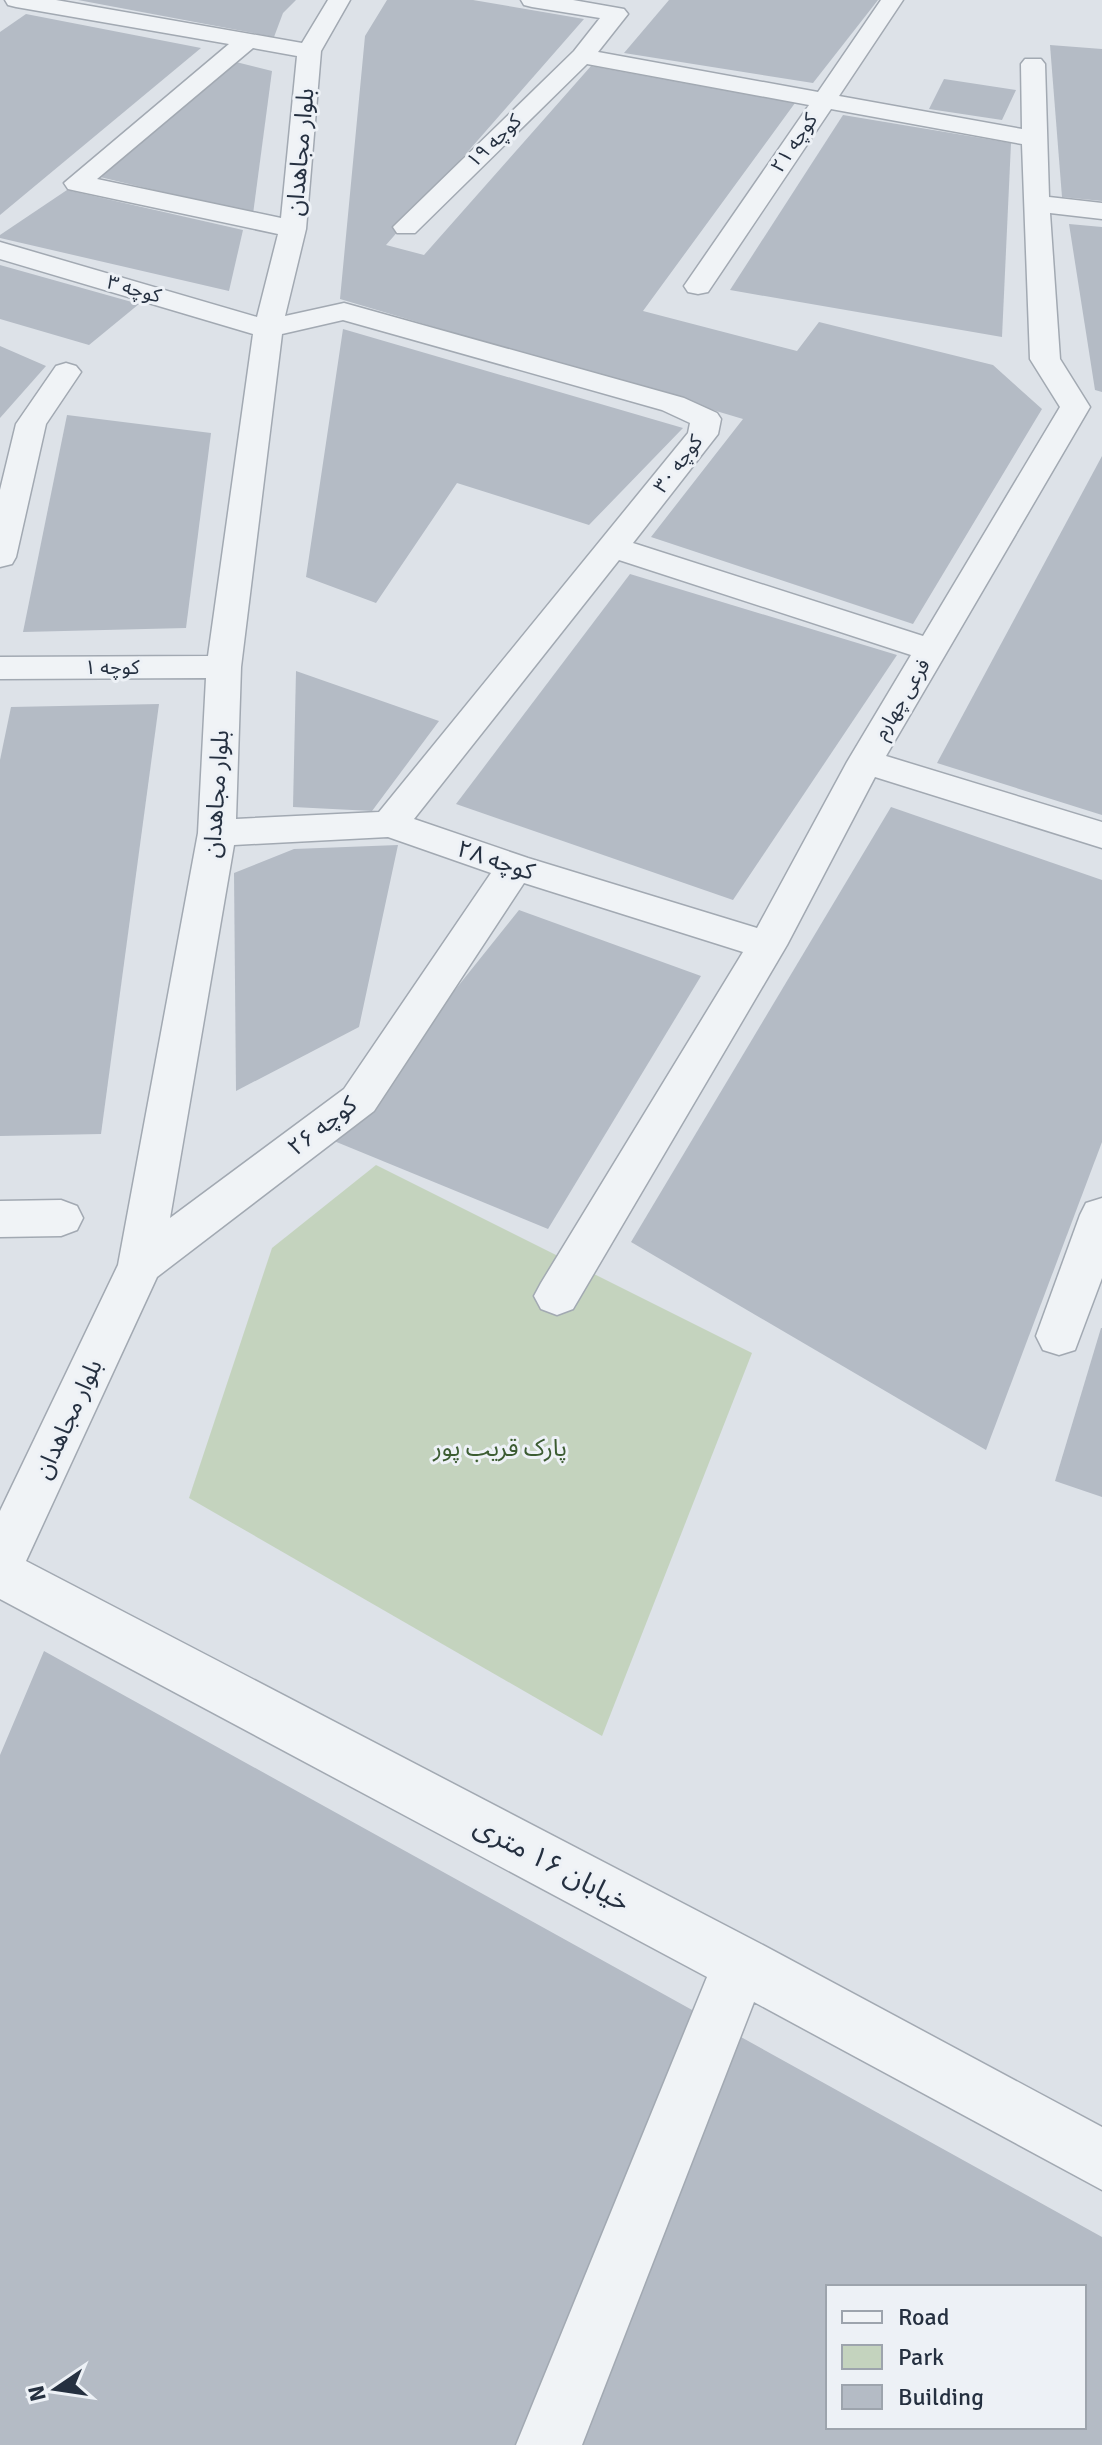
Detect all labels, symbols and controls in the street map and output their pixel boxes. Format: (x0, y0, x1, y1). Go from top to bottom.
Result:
street label: بلوار مجاهدان (279, 87, 321, 217)
street label: کوچه ۱۹ (461, 108, 527, 173)
street label: کوچه ۲۱ (765, 108, 823, 178)
street label: کوچه ۳ (104, 269, 165, 309)
street label: کوچه ۳۰ (648, 429, 708, 498)
street label: فرعی چهارم (868, 654, 938, 745)
street label: کوچه ۱ (84, 655, 140, 680)
street label: بلوار مجاهدان (197, 729, 235, 859)
street label: کوچه ۲۸ (453, 833, 540, 887)
street label: کوچه ۲۶ (281, 1089, 364, 1162)
street label: بلوار مجاهدان (27, 1354, 109, 1484)
park label: پارک قریب پور (432, 1433, 567, 1463)
street label: خیابان ۱۶ متری (468, 1809, 636, 1919)
legend (826, 2285, 1086, 2429)
text: Road (898, 2302, 949, 2332)
text: Park (898, 2342, 944, 2372)
north arrow (16, 2349, 96, 2429)
text: Building (898, 2382, 984, 2412)
text: N (22, 2383, 52, 2404)

